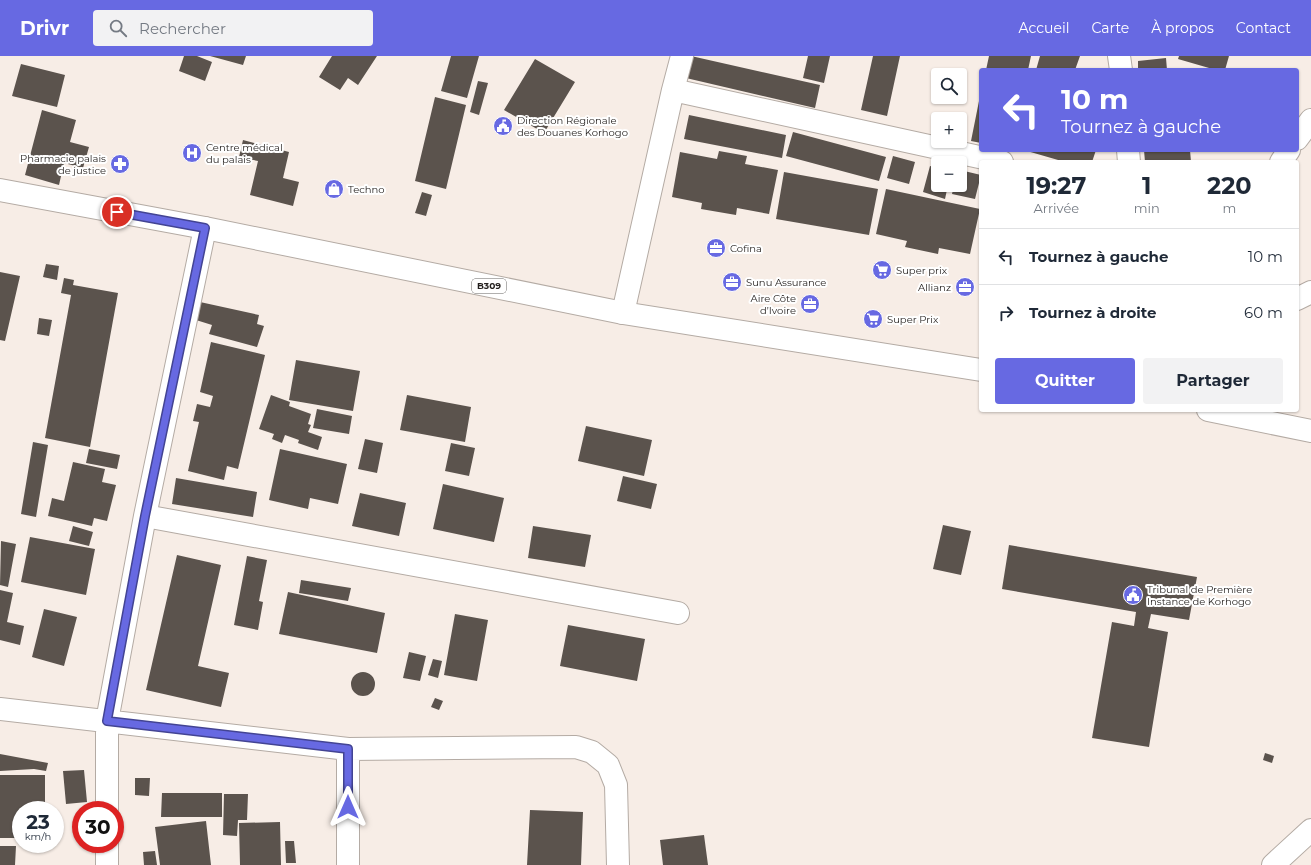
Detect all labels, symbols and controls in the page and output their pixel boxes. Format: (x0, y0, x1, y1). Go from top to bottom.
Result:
search box (93, 10, 373, 46)
text: Drivr (20, 17, 69, 40)
icon: search (107, 17, 129, 39)
text: Rechercher (139, 19, 226, 38)
text: Accueil (1019, 19, 1070, 37)
text: Carte (1092, 19, 1129, 37)
text: À propos (1151, 19, 1214, 37)
text: Contact (1236, 19, 1291, 37)
map controls (931, 68, 967, 192)
button: search (931, 68, 967, 104)
text: 10 m (1061, 82, 1128, 116)
icon: left (995, 84, 1047, 136)
button: + (931, 112, 967, 148)
place label: Direction Régionale des Douanes Korhogo (517, 114, 628, 139)
public building icon: Direction Régionale des Douanes Korhogo (492, 115, 514, 137)
text: Tournez à gauche (1061, 116, 1221, 138)
place label: Centre médical du palais (206, 141, 283, 166)
hospital icon: Centre médical du palais (181, 142, 203, 164)
place label: Pharmacie palais de justice (20, 152, 106, 177)
pharmacy icon: Pharmacie palais de justice (109, 153, 131, 175)
button: − (931, 156, 967, 192)
text: 19:27 (1026, 171, 1086, 200)
text: 1 (1142, 171, 1151, 200)
text: 220 (1207, 171, 1252, 200)
shop icon: Techno (323, 178, 345, 200)
place label: Techno (348, 183, 385, 196)
pin (100, 195, 134, 229)
text: Arrivée (1034, 200, 1079, 216)
text: min (1134, 200, 1160, 216)
text: m (1222, 200, 1236, 216)
icon: arrive (106, 201, 128, 223)
office icon: Cofina (705, 237, 727, 259)
place label: Cofina (730, 242, 762, 255)
icon: left (995, 246, 1017, 268)
text: Tournez à gauche (1029, 247, 1168, 266)
text: 10 m (1248, 247, 1283, 266)
supermarket icon: Super prix (871, 259, 893, 281)
place label: Super prix (896, 264, 948, 277)
office icon: Sunu Assurance (721, 271, 743, 293)
place label: Sunu Assurance (746, 276, 826, 289)
office icon: Allianz (954, 276, 976, 298)
road number: B309 (472, 279, 506, 293)
place label: Allianz (918, 281, 951, 294)
place label: Aire Côte d’Ivoire (751, 292, 796, 317)
office icon: Aire Côte d’Ivoire (799, 293, 821, 315)
icon: right (995, 302, 1017, 324)
text: Tournez à droite (1029, 303, 1157, 322)
text: 60 m (1244, 303, 1283, 322)
supermarket icon: Super Prix (862, 308, 884, 330)
place label: Super Prix (887, 313, 939, 326)
button: Quitter (995, 358, 1135, 404)
button: Partager (1143, 358, 1283, 404)
place label: Tribunal de Première Instance de Korhogo (1147, 583, 1252, 608)
public building icon: Tribunal de Première Instance de Korhogo (1122, 584, 1144, 606)
position arrow (327, 786, 369, 828)
speed limit sign: 30 (72, 801, 124, 853)
text: 23 (26, 810, 50, 834)
text: km/h (25, 830, 51, 843)

